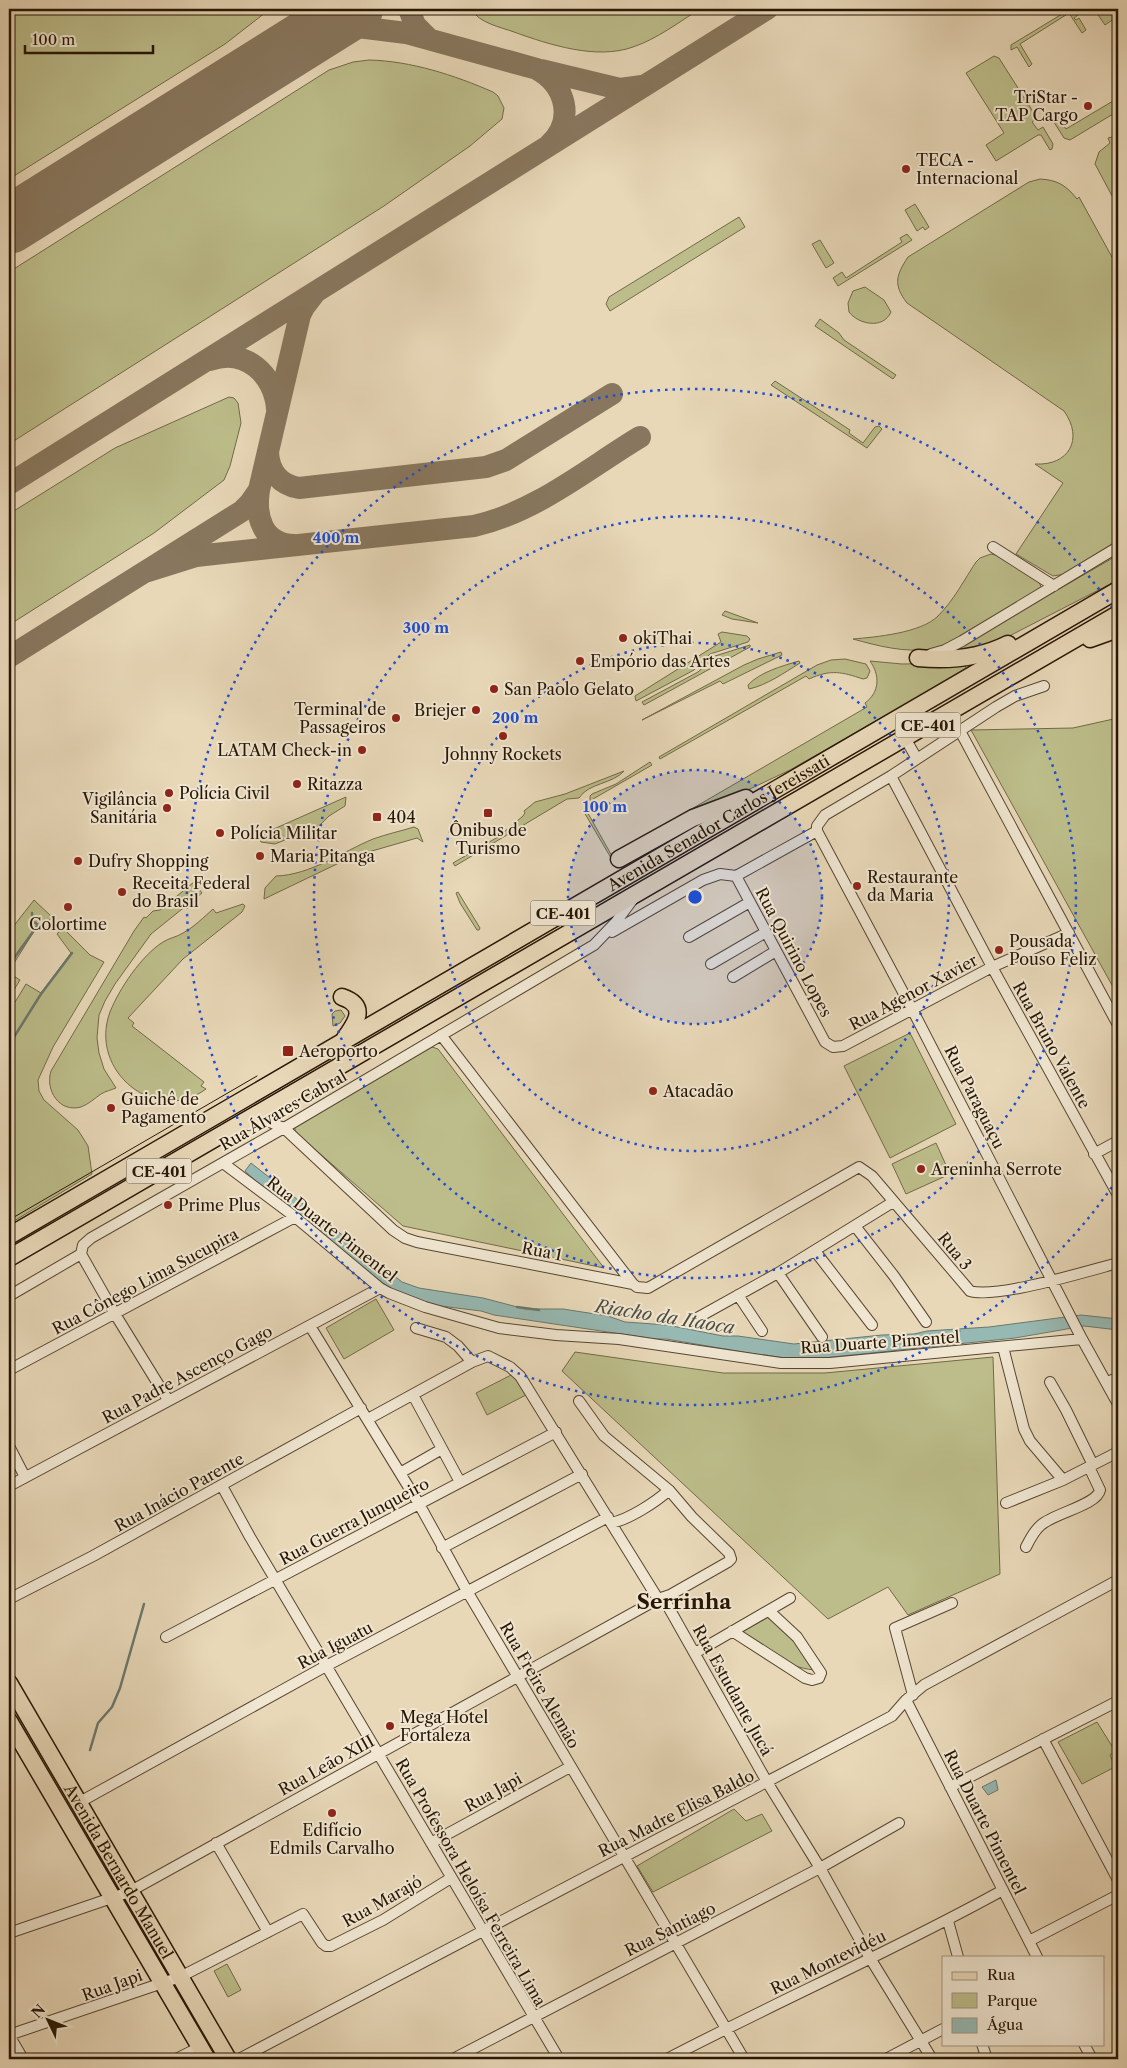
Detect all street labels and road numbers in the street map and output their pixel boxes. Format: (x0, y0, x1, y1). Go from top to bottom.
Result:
road number: CE-401 (896, 712, 960, 738)
street label: Avenida Senador Carlos Jereissati (603, 750, 833, 896)
street label: Rua Quirino Lopes (751, 884, 837, 1020)
road number: CE-401 (530, 900, 596, 926)
street label: Rua Agenor Xavier (845, 950, 981, 1034)
street label: Rua Bruno Valente (1009, 978, 1095, 1112)
street label: Rua Paraguaçu (940, 1042, 1010, 1152)
street label: Rua Álvares Cabral (216, 1065, 350, 1155)
road number: CE-401 (126, 1158, 192, 1184)
street label: Rua Duarte Pimentel (263, 1172, 401, 1286)
street label: Rua Cônego Lima Sucupira (49, 1223, 242, 1339)
street label: Rua 3 (934, 1228, 976, 1274)
street label: Rua 1 (520, 1237, 564, 1265)
street label: Rua Padre Ascenço Gago (98, 1320, 276, 1427)
street label: Rua Duarte Pimentel (800, 1326, 961, 1358)
street label: Rua Inácio Parente (111, 1448, 247, 1536)
street label: Rua Guerra Junqueiro (276, 1473, 432, 1569)
street label: Rua Iguatu (294, 1617, 376, 1673)
street label: Rua Freire Alemão (496, 1618, 584, 1752)
street label: Rua Estudante Jucá (689, 1621, 778, 1760)
street label: Rua Leão XIII (275, 1730, 377, 1800)
street label: Rua Duarte Pimentel (940, 1746, 1030, 1898)
street label: Rua Professora Heloísa Ferreira Lima (392, 1754, 551, 2010)
street label: Rua Madre Elisa Baldo (595, 1765, 757, 1861)
street label: Rua Japi (461, 1768, 525, 1816)
street label: Avenida Bernardo Manuel (59, 1779, 178, 1963)
street label: Rua Marajó (339, 1871, 425, 1931)
street label: Rua Santiago (621, 1897, 719, 1960)
street label: Rua Montevidéu (767, 1925, 889, 1999)
street label: Rua Japi (79, 1965, 145, 2005)

